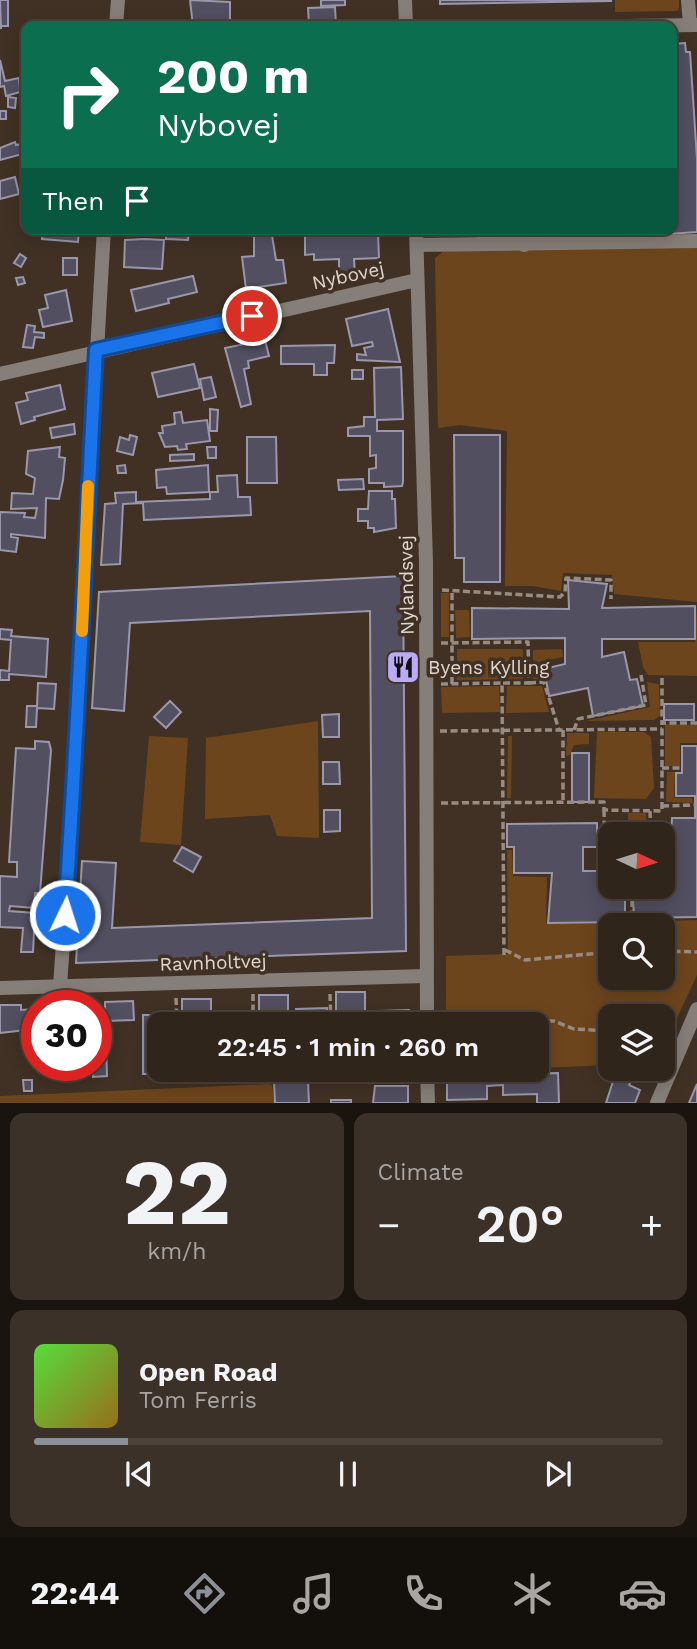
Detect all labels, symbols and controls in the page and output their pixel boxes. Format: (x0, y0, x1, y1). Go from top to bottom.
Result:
text: 200 m (157, 47, 309, 105)
icon: right (42, 49, 133, 140)
text: Nybovej (157, 106, 280, 144)
icon: arrive (118, 182, 156, 220)
text: Then (42, 186, 104, 216)
street label: Nybovej (310, 257, 386, 294)
pin (222, 286, 282, 346)
icon: arrive (233, 297, 271, 335)
street label: Nylandsvej (394, 535, 419, 635)
restaurant icon: Byens Kylling (384, 648, 422, 686)
place label: Byens Kylling (428, 656, 550, 679)
north arrow (598, 822, 676, 900)
map controls (598, 822, 675, 1081)
position arrow (28, 878, 102, 952)
button: search (598, 913, 675, 990)
street label: Ravnholtvej (159, 949, 267, 976)
speed limit sign: 30 (21, 990, 112, 1081)
button: layers (598, 1004, 675, 1081)
text: 22:45 · 1 min · 260 m (217, 1032, 479, 1062)
text: 22 (123, 1139, 231, 1246)
text: Climate (378, 1159, 464, 1186)
text: 20° (476, 1194, 565, 1255)
text: − (378, 1203, 400, 1247)
text: + (640, 1203, 663, 1247)
text: km/h (147, 1238, 206, 1265)
text: Open Road (139, 1357, 277, 1387)
text: Tom Ferris (139, 1387, 257, 1414)
icon: previous (120, 1455, 158, 1493)
icon: pause (329, 1455, 367, 1493)
icon: next (539, 1455, 577, 1493)
icon: directions (180, 1569, 229, 1618)
icon: music (289, 1569, 338, 1618)
icon: phone (399, 1569, 448, 1618)
icon: climate (508, 1569, 557, 1618)
icon: car (618, 1569, 667, 1618)
text: 22:44 (30, 1574, 119, 1612)

